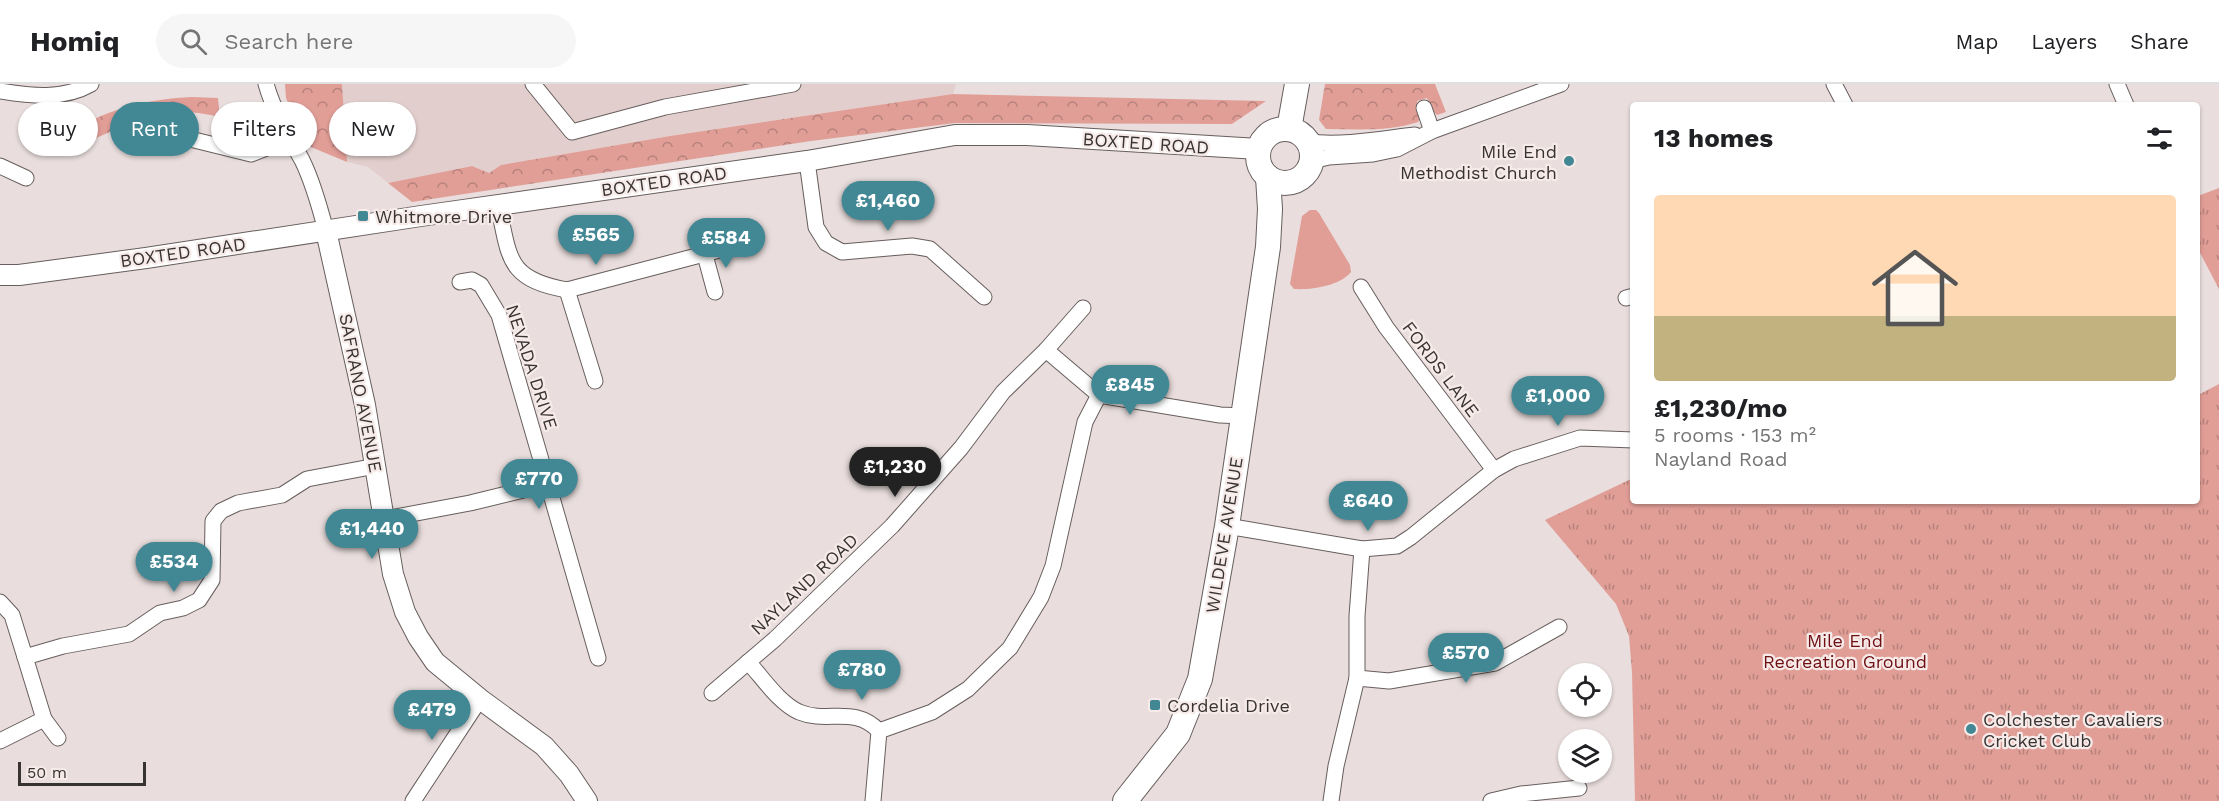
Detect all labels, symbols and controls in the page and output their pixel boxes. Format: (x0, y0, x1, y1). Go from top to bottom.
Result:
search box (156, 14, 576, 68)
text: Homiq (30, 25, 120, 58)
icon: search (177, 25, 210, 58)
text: Search here (225, 29, 353, 54)
text: Map (1955, 29, 1998, 54)
text: Layers (2031, 29, 2097, 54)
text: Share (2130, 29, 2189, 54)
chip: Buy (18, 102, 98, 156)
chip: Rent (110, 102, 199, 156)
chip: Filters (211, 102, 317, 156)
chip: New (329, 102, 416, 156)
icon: filters (2143, 122, 2176, 155)
text: 13 homes (1654, 123, 1773, 153)
street label: BOXTED ROAD (1082, 128, 1210, 158)
place label: Mile End Methodist Church (1400, 141, 1557, 183)
marker: Mile End Methodist Church (1562, 154, 1576, 168)
street label: BOXTED ROAD (600, 162, 728, 200)
pin: £1,460 (839, 181, 937, 232)
text: £1,460 (856, 188, 920, 212)
place label: Whitmore Drive (375, 206, 512, 227)
marker: Whitmore Drive (356, 209, 370, 223)
pin: £565 (560, 215, 632, 266)
pin: £584 (690, 218, 762, 269)
text: £565 (572, 222, 620, 246)
text: £584 (701, 225, 751, 249)
street label: BOXTED ROAD (119, 233, 247, 271)
icon: home (1861, 234, 1969, 342)
street label: NEVADA DRIVE (502, 302, 562, 432)
street label: SAFRANO AVENUE (335, 312, 387, 474)
street label: FORDS LANE (1398, 317, 1484, 421)
pin: £845 (1094, 365, 1166, 416)
text: £845 (1105, 372, 1155, 396)
pin: £1,000 (1509, 376, 1607, 427)
text: £1,000 (1525, 383, 1591, 407)
text: £1,230/mo (1654, 393, 1787, 423)
text: 5 rooms · 153 m² (1654, 423, 1816, 447)
pin: £1,230 (846, 447, 944, 498)
text: Nayland Road (1654, 447, 1788, 471)
text: £1,230 (863, 454, 927, 478)
street label: WILDEVE AVENUE (1201, 455, 1247, 615)
pin: £770 (503, 459, 575, 510)
text: £770 (515, 466, 563, 490)
pin: £640 (1332, 481, 1404, 532)
text: £640 (1343, 488, 1393, 512)
pin: £1,440 (323, 509, 421, 560)
text: £1,440 (339, 516, 405, 540)
street label: NAYLAND ROAD (746, 529, 862, 639)
pin: £534 (138, 542, 210, 593)
text: £534 (150, 549, 198, 573)
park label: Mile End Recreation Ground (1763, 630, 1927, 672)
pin: £570 (1430, 633, 1502, 684)
text: £570 (1442, 640, 1490, 664)
pin: £780 (826, 650, 898, 701)
text: £780 (838, 657, 887, 681)
map controls (1558, 663, 1612, 783)
button: locate (1558, 663, 1612, 717)
pin: £479 (396, 690, 468, 741)
place label: Cordelia Drive (1167, 695, 1290, 716)
text: £479 (408, 697, 456, 721)
marker: Cordelia Drive (1148, 698, 1162, 712)
place label: Colchester Cavaliers Cricket Club (1983, 709, 2162, 751)
marker: Colchester Cavaliers Cricket Club (1964, 722, 1978, 736)
button: layers (1558, 729, 1612, 783)
scale bar (18, 759, 146, 786)
text: 50 m (27, 763, 67, 782)

